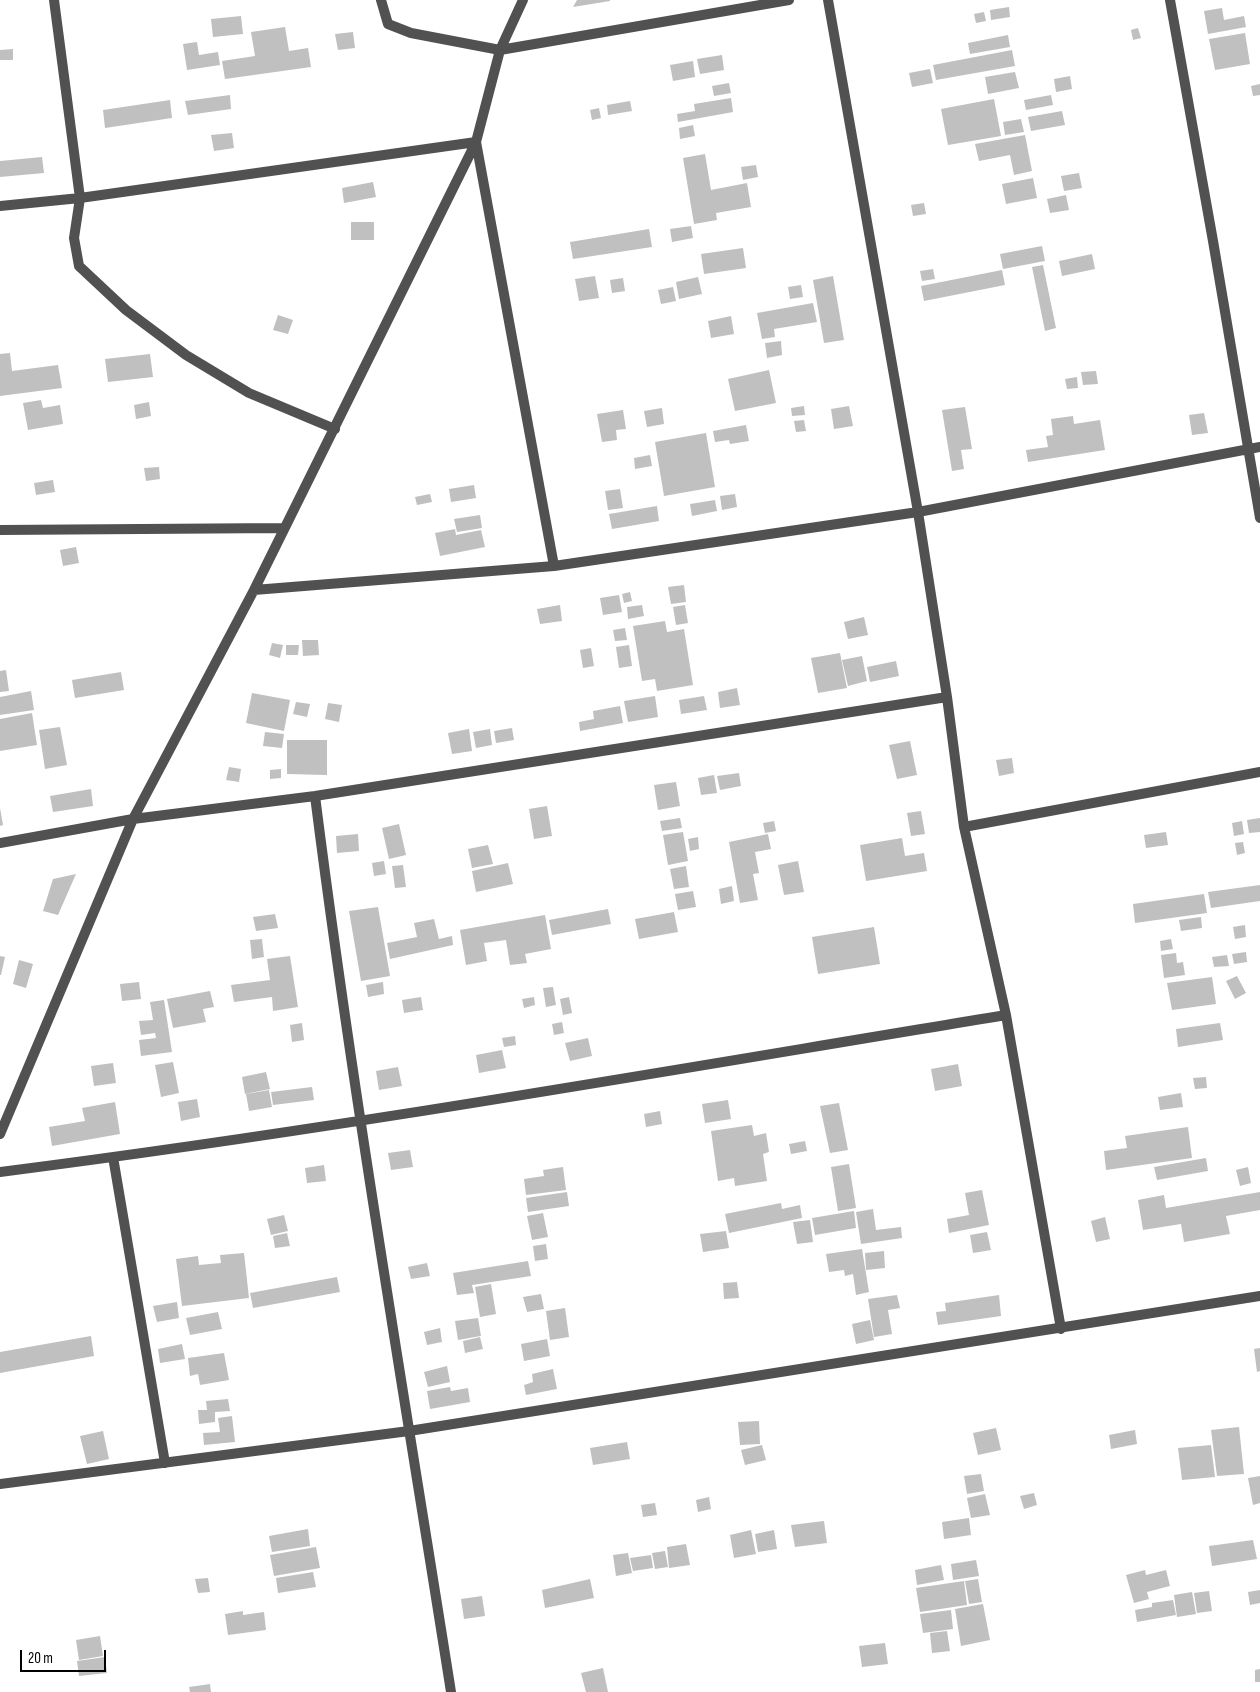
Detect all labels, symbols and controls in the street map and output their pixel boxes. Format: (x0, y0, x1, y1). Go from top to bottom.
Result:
scale bar (22, 1640, 109, 1672)
text: 20 m (28, 1649, 53, 1668)

